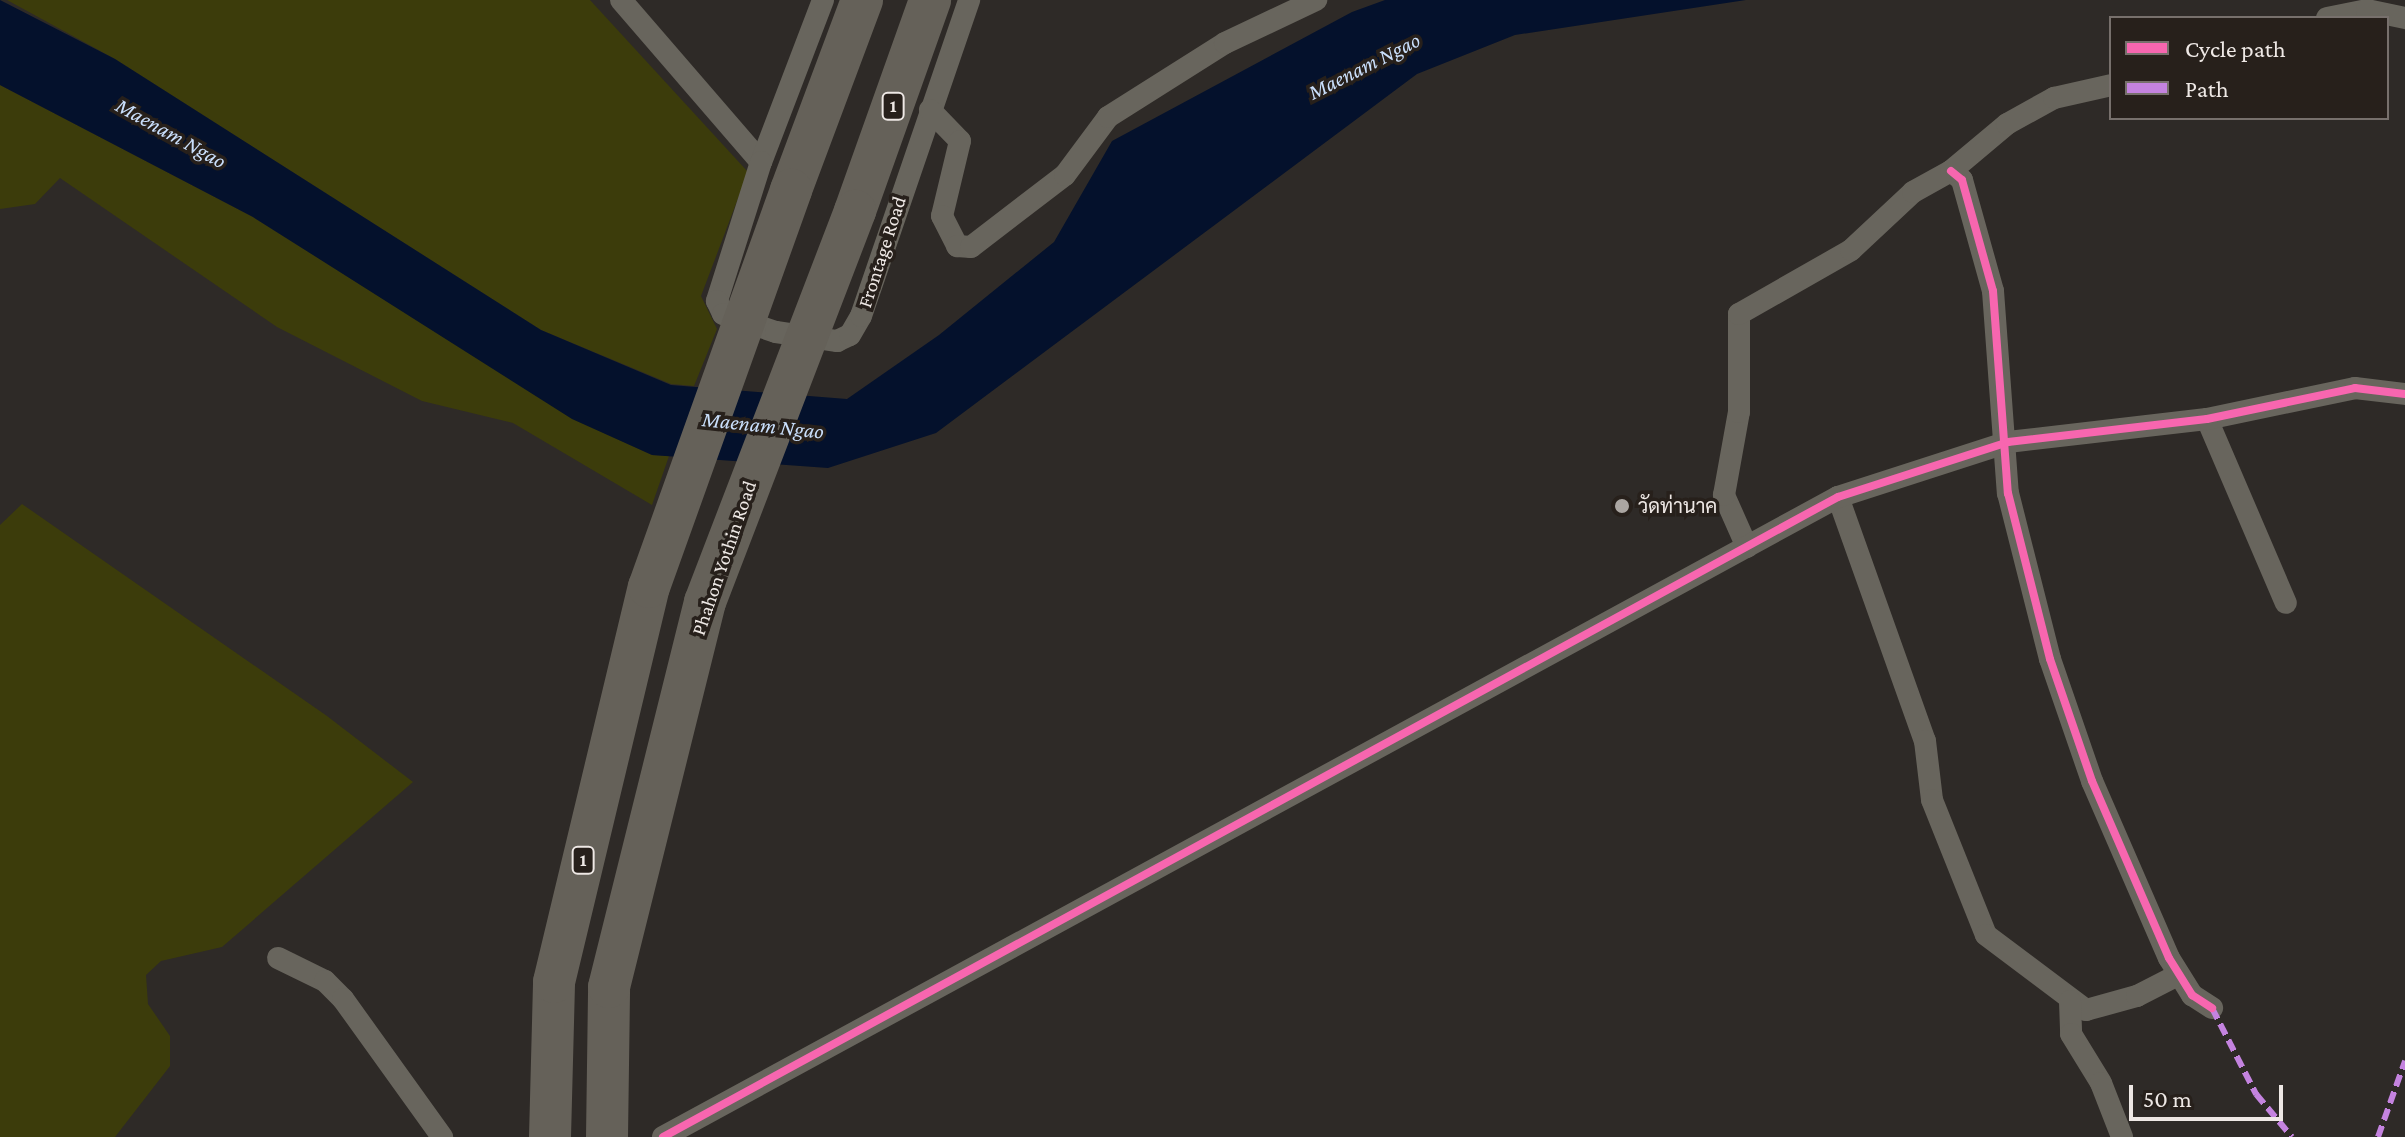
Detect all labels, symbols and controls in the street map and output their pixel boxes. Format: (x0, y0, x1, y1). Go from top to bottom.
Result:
legend (2109, 16, 2389, 120)
water label: Maenam Ngao (1303, 26, 1425, 106)
text: Cycle path (2185, 35, 2286, 62)
text: Path (2185, 75, 2229, 102)
water label: Maenam Ngao (111, 92, 231, 174)
road number: 1 (881, 92, 905, 120)
street label: Frontage Road (853, 193, 911, 311)
water label: Maenam Ngao (701, 405, 825, 445)
street label: Phahon Yothin Road (686, 478, 762, 638)
place label: วัดท่านาค (1638, 494, 1717, 518)
marker: วัดท่านาค (1613, 497, 1631, 515)
road number: 1 (571, 846, 595, 874)
scale bar (2133, 1069, 2287, 1119)
text: 50 m (2143, 1085, 2192, 1112)

